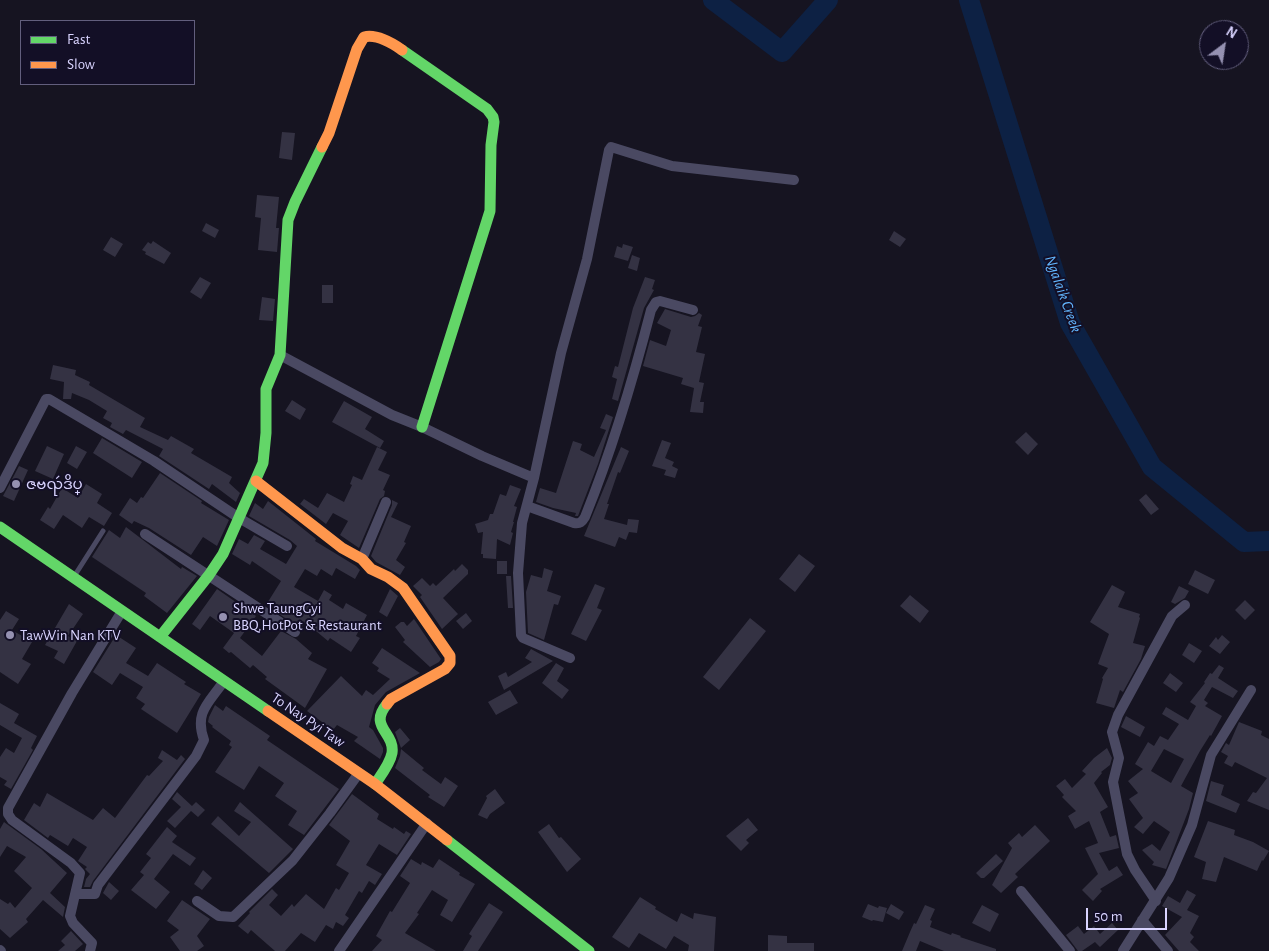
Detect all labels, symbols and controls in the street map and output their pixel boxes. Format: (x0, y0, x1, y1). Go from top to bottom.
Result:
legend (20, 20, 195, 85)
north arrow (1199, 20, 1249, 70)
text: N (1223, 24, 1239, 42)
text: Fast (67, 32, 90, 47)
text: Slow (67, 57, 95, 72)
water label: Ngalaik Creek (1040, 253, 1086, 335)
place label: ဇဗၺဴဒိပ္ (26, 475, 83, 493)
marker: ဇဗၺဴဒိပ္ (10, 478, 22, 490)
place label: Shwe TaungGyi BBQ,HotPot & Restaurant (233, 599, 381, 634)
marker: Shwe TaungGyi BBQ,HotPot & Restaurant (217, 611, 229, 623)
place label: TawWin Nan KTV (20, 626, 121, 644)
marker: TawWin Nan KTV (4, 629, 16, 641)
street label: To Nay Pyi Taw (268, 689, 348, 751)
scale bar (1089, 898, 1170, 930)
text: 50 m (1094, 909, 1123, 924)

